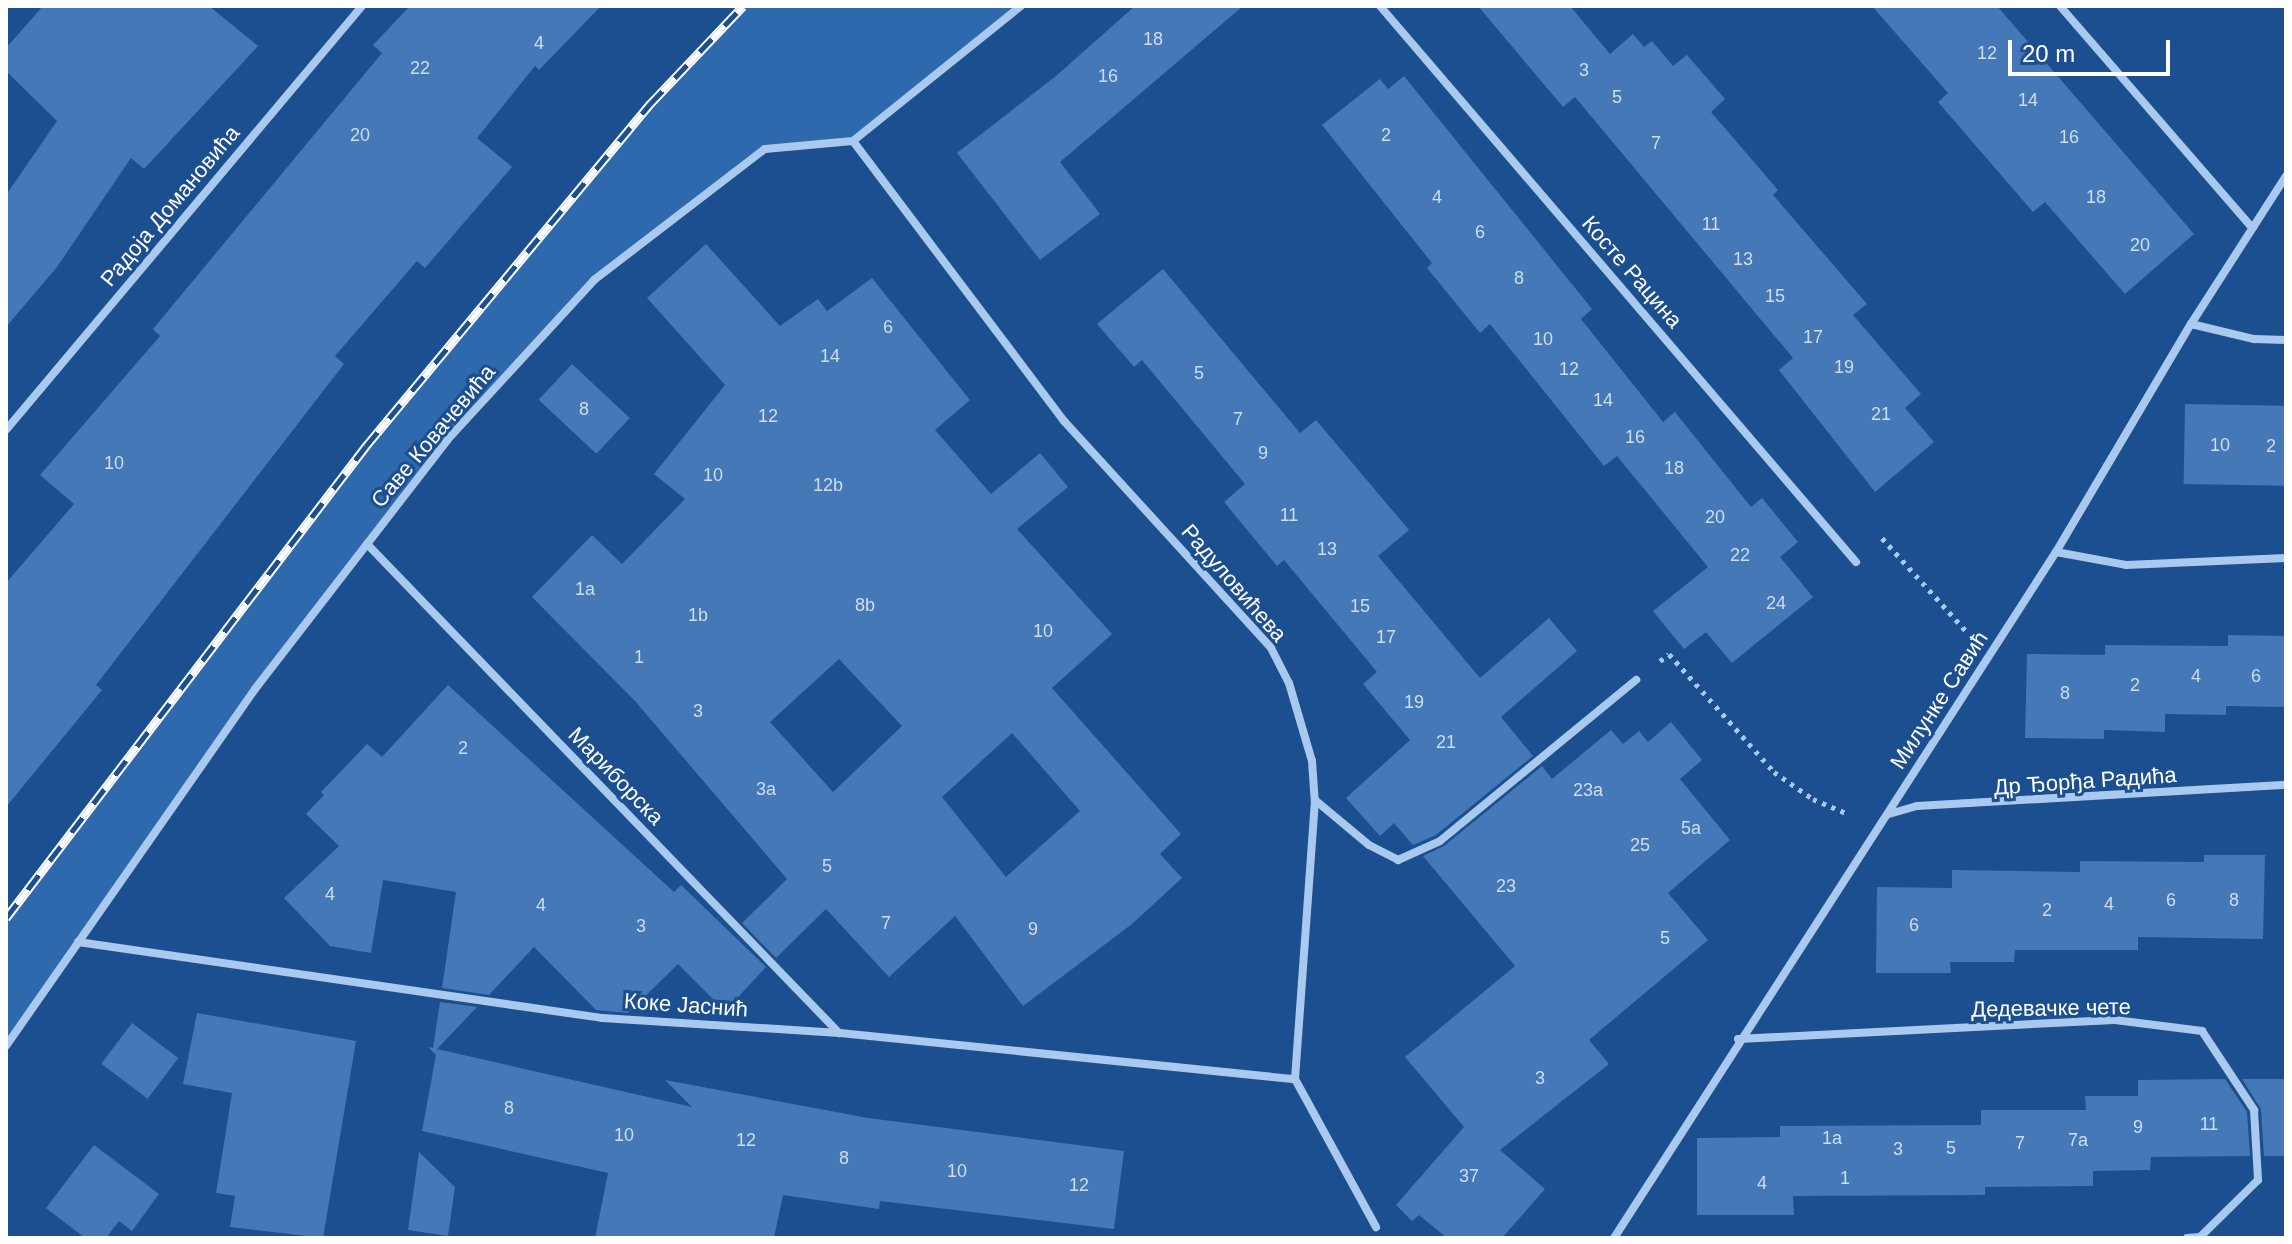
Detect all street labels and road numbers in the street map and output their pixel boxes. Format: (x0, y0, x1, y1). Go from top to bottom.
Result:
street label: Радоја Домановића (95, 120, 245, 292)
street label: Косте Рацина (1576, 211, 1688, 333)
street label: Саве Ковачевића (366, 359, 500, 513)
street label: Радуловићева (1176, 519, 1292, 647)
street label: Милунке Савић (1885, 626, 1993, 774)
street label: Мариборска (563, 722, 669, 830)
street label: Др Ђорђа Радића (1993, 761, 2177, 801)
street label: Коке Јаснић (623, 988, 749, 1022)
street label: Дедевачке чете (1971, 993, 2131, 1023)

